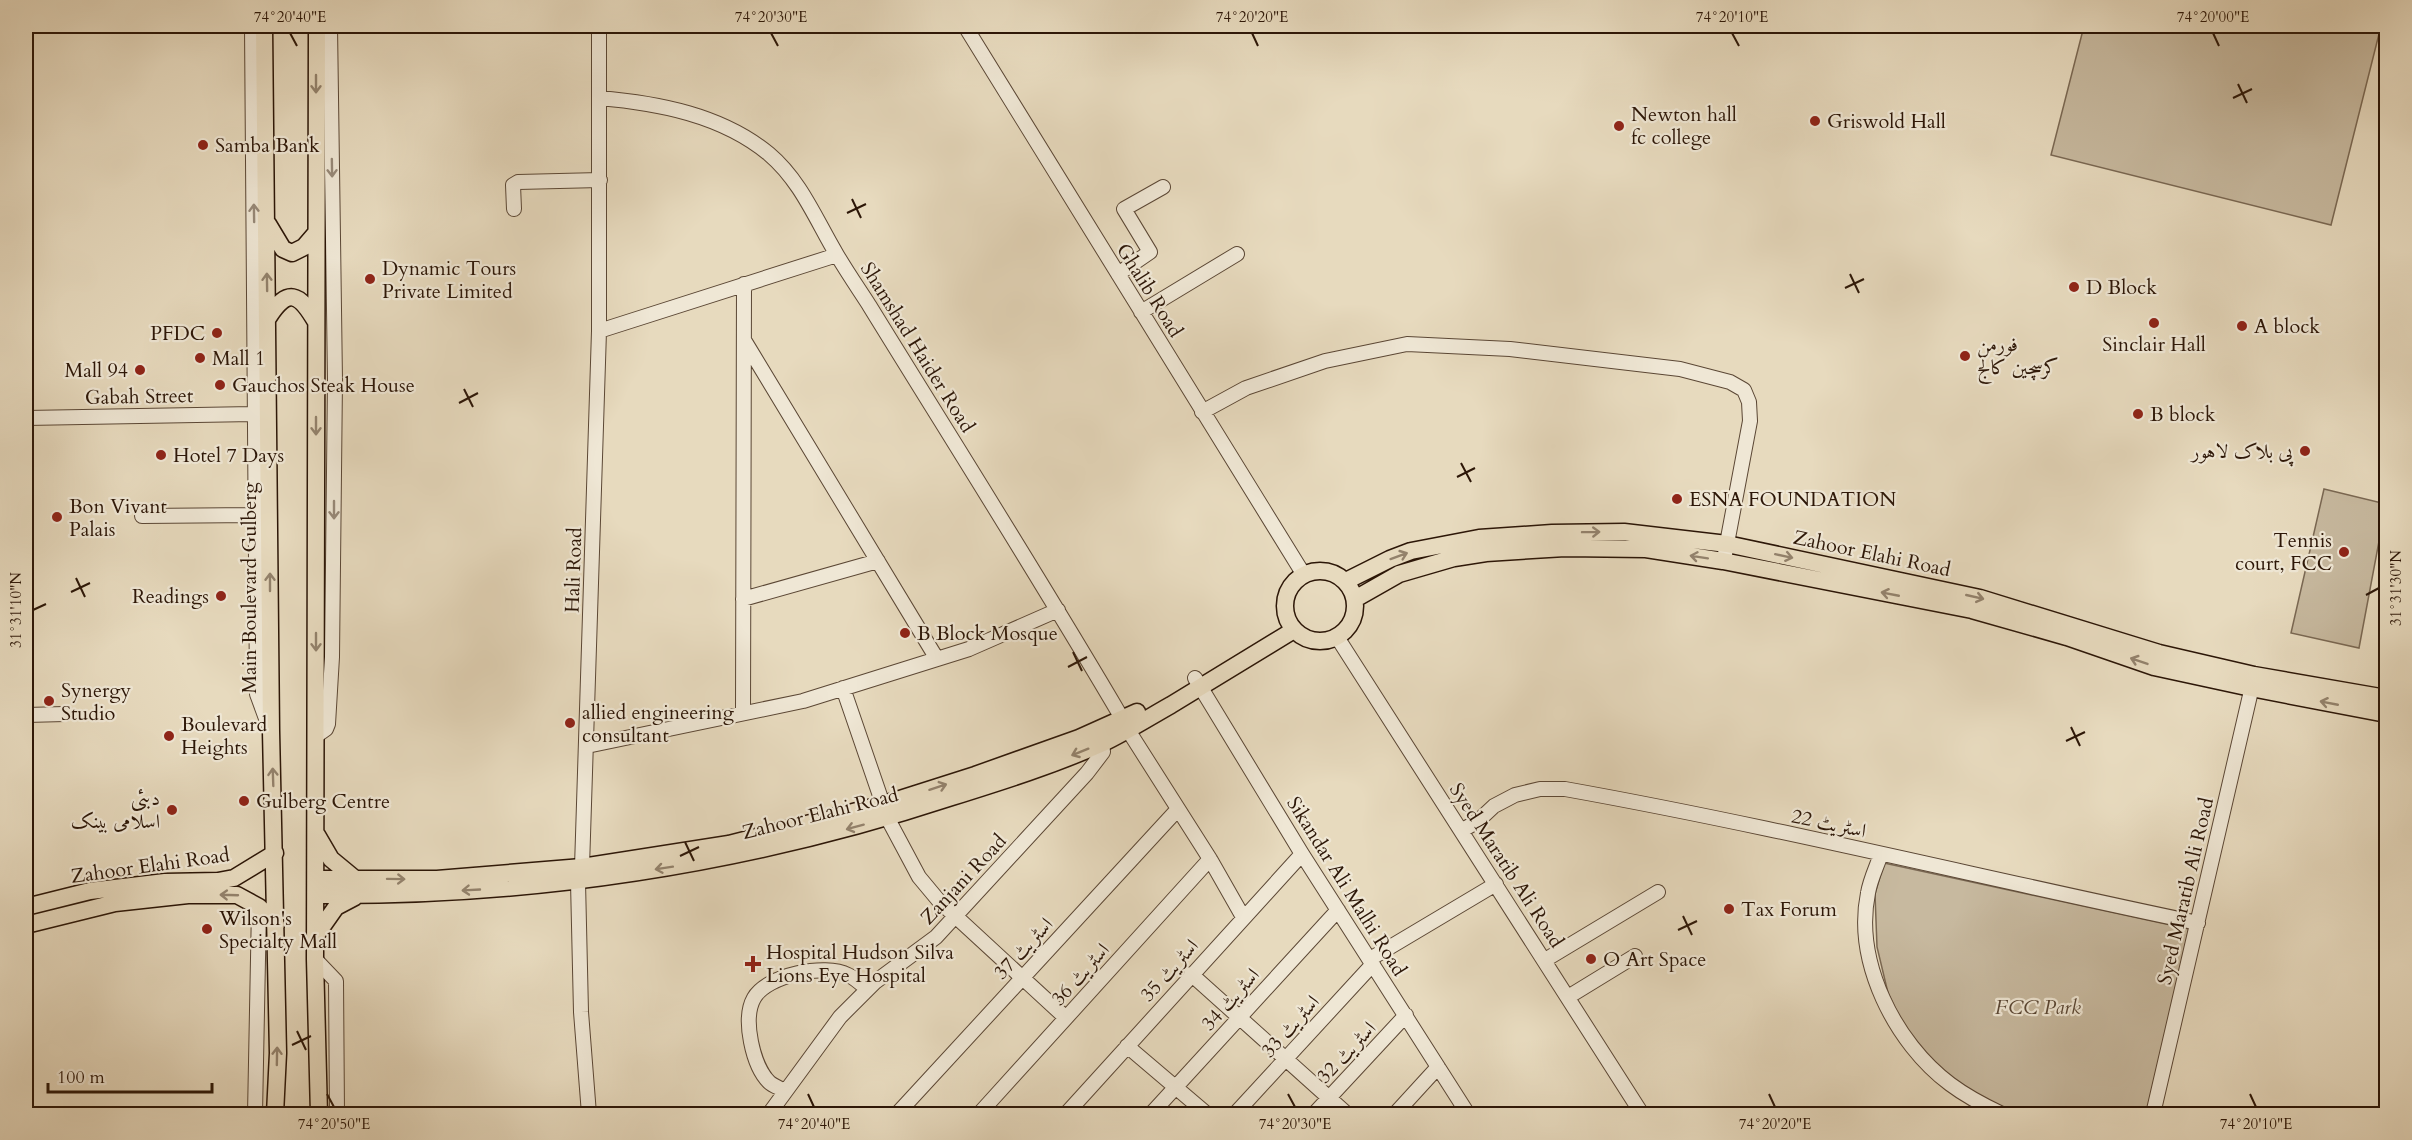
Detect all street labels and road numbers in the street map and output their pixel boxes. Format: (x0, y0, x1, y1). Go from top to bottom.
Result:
street label: Ghalib Road (1110, 238, 1189, 343)
street label: Shamshad Haider Road (854, 257, 981, 438)
street label: Gabah Street (85, 382, 194, 411)
street label: Main Boulevard Gulberg (236, 481, 263, 694)
street label: Zahoor Elahi Road (1791, 524, 1953, 583)
street label: Hali Road (559, 527, 588, 613)
street label: Syed Maratib Ali Road (1443, 778, 1570, 953)
street label: Zahoor Elahi Road (739, 781, 901, 846)
street label: Sikandar Ali Malhi Road (1280, 791, 1413, 982)
street label: Syed Maratib Ali Road (2151, 794, 2220, 987)
street label: اسٹریٹ 22 (1789, 802, 1869, 845)
street label: Zanjani Road (914, 828, 1013, 931)
street label: Zahoor Elahi Road (69, 841, 232, 890)
street label: اسٹریٹ 37 (988, 912, 1059, 985)
street label: اسٹریٹ 35 (1134, 933, 1205, 1007)
street label: اسٹریٹ 36 (1045, 937, 1116, 1011)
street label: اسٹریٹ 34 (1195, 962, 1266, 1036)
street label: اسٹریٹ 33 (1255, 989, 1326, 1063)
street label: اسٹریٹ 32 (1311, 1016, 1382, 1089)

